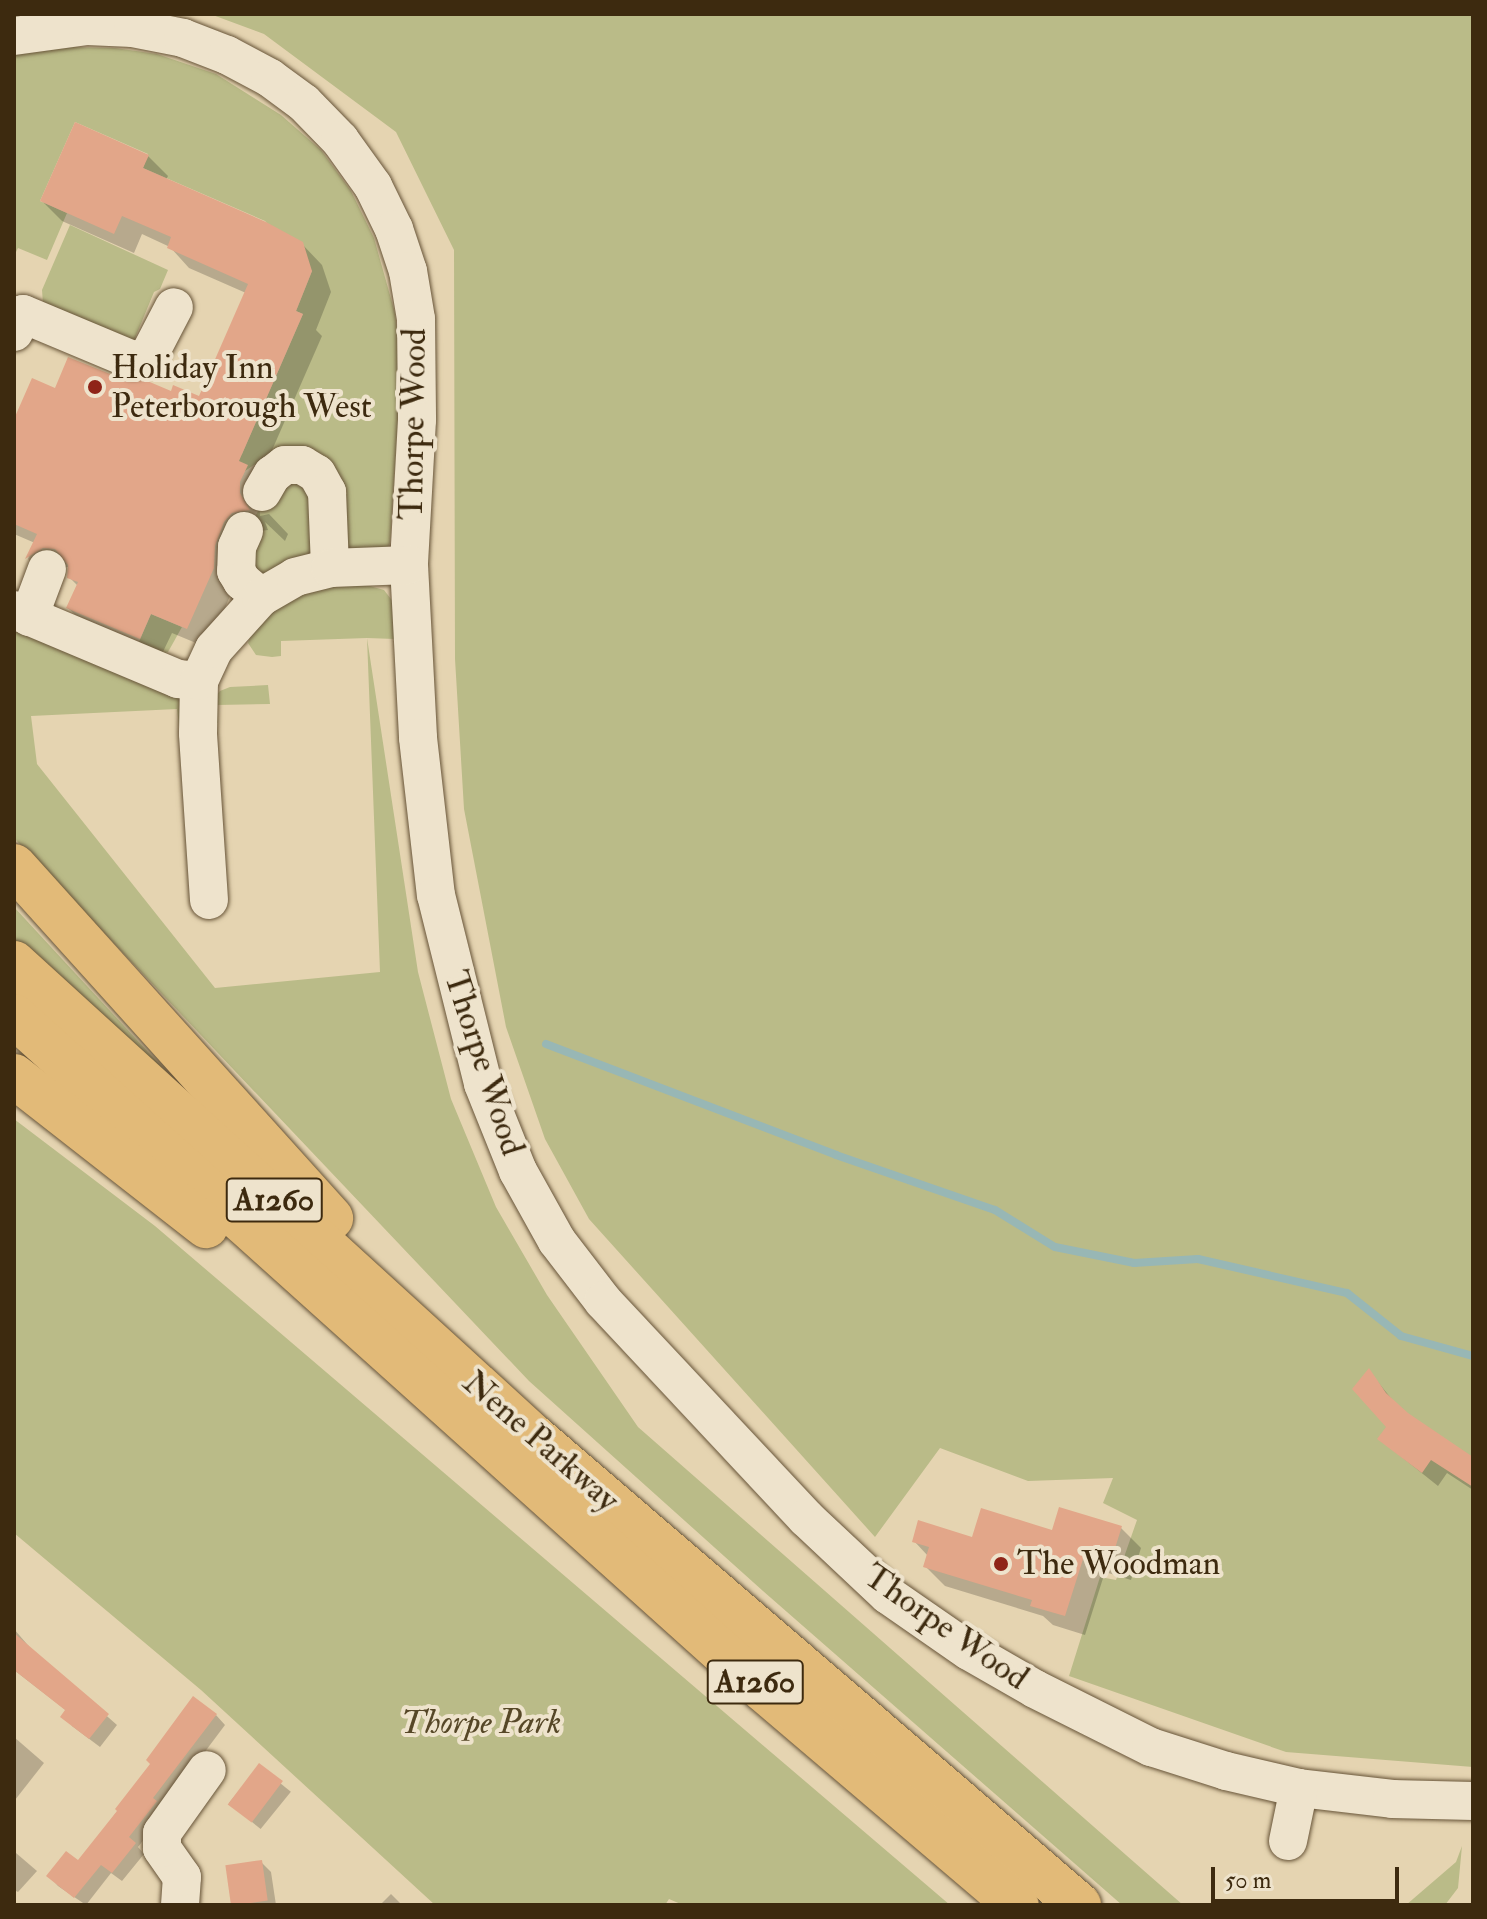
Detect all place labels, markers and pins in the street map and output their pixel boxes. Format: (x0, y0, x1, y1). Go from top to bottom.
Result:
place label: Holiday Inn Peterborough West (111, 347, 372, 426)
marker: Holiday Inn Peterborough West (86, 378, 104, 396)
place label: The Woodman (1017, 1544, 1220, 1584)
marker: The Woodman (992, 1555, 1010, 1573)

